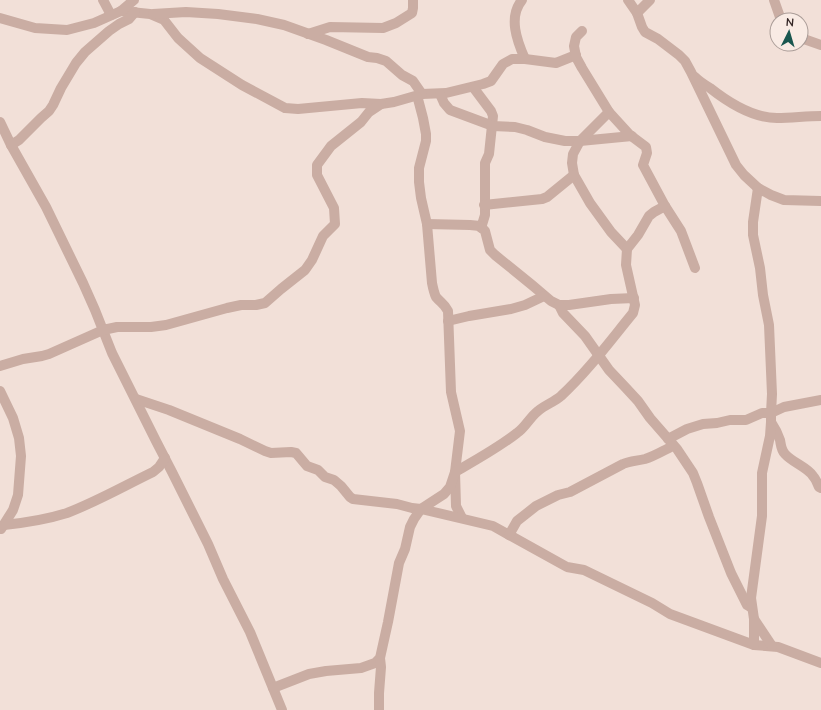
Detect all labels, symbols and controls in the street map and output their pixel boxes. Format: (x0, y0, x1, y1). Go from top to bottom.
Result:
north arrow (769, 12, 809, 52)
text: N (785, 15, 795, 30)

